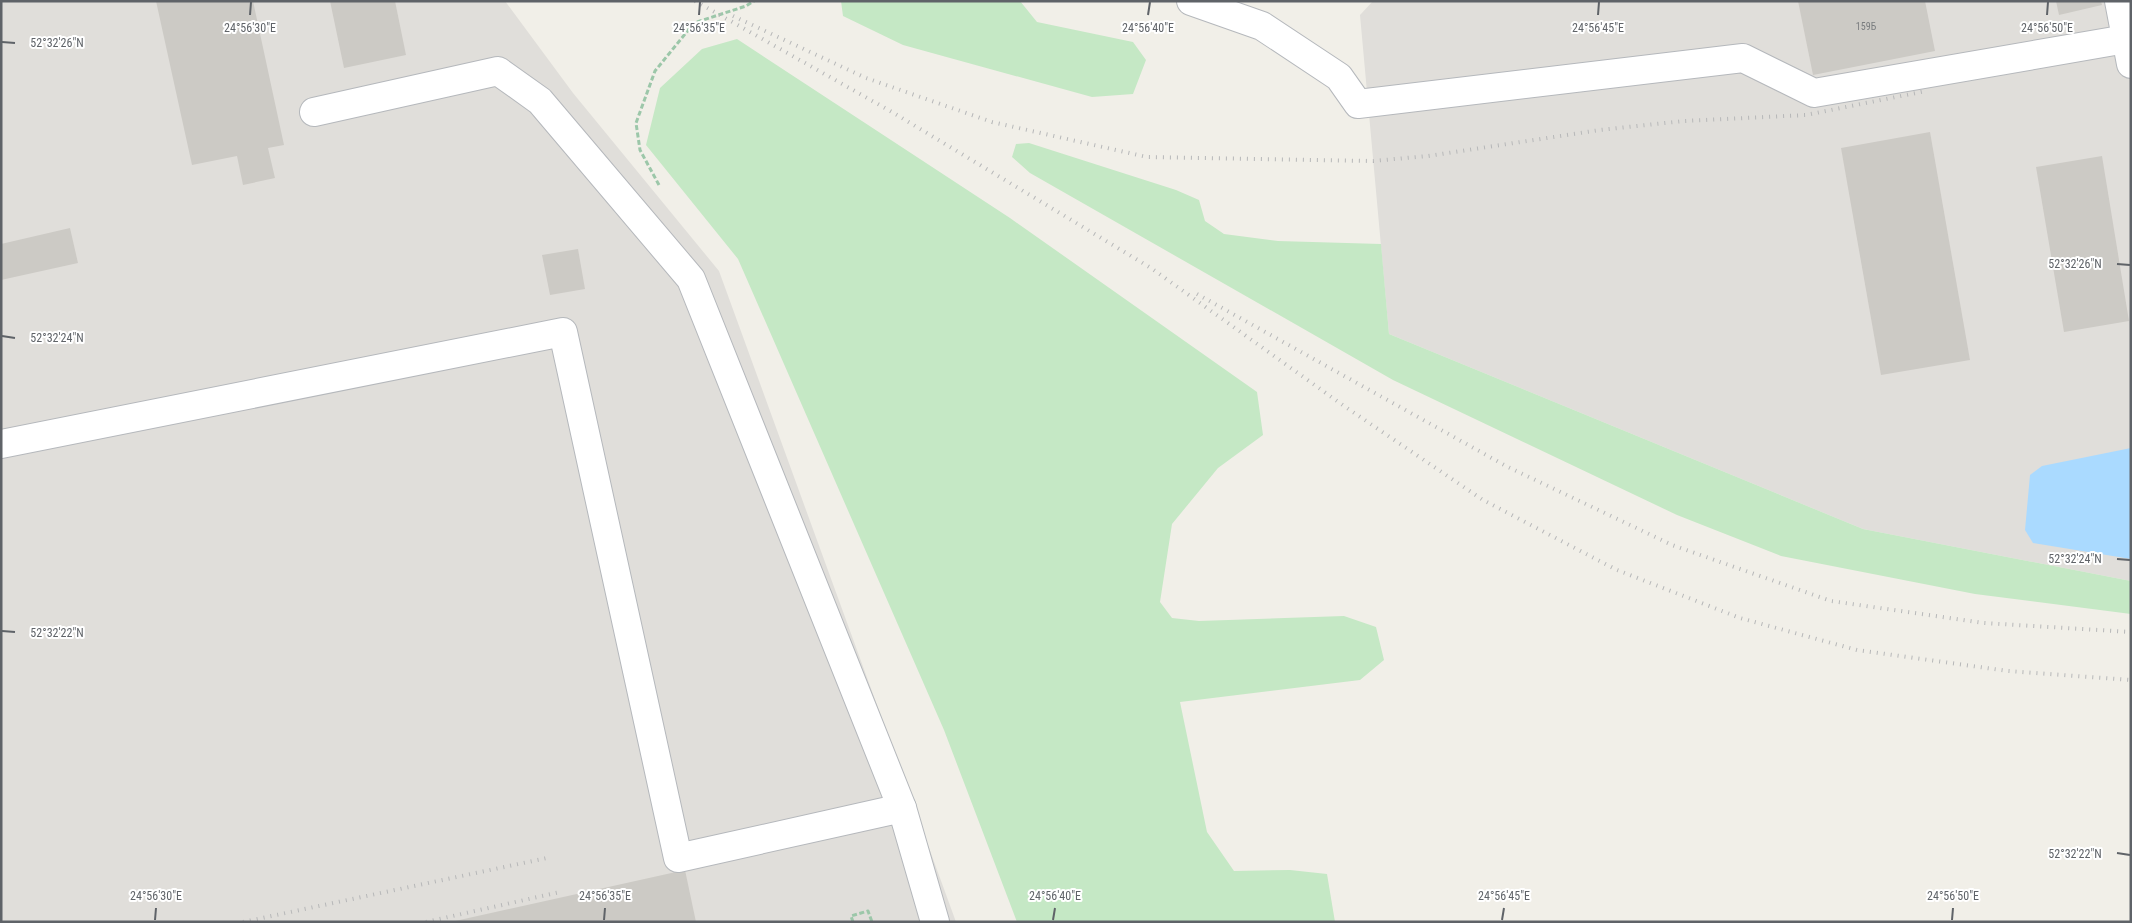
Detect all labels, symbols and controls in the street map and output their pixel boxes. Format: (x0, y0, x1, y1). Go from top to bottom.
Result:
text: 24°56'30"E (224, 21, 276, 35)
text: 24°56'35"E (673, 21, 725, 35)
text: 24°56'40"E (1122, 21, 1174, 35)
text: 24°56'45"E (1572, 21, 1624, 35)
house number: 159Б (1856, 21, 1877, 32)
text: 24°56'50"E (2021, 21, 2073, 35)
text: 52°32'26"N (30, 36, 84, 50)
text: 52°32'26"N (2048, 257, 2102, 271)
text: 52°32'24"N (30, 331, 84, 345)
text: 52°32'24"N (2048, 552, 2102, 566)
text: 52°32'22"N (30, 626, 84, 640)
text: 52°32'22"N (2048, 847, 2102, 861)
text: 24°56'30"E (130, 889, 182, 903)
text: 24°56'35"E (579, 889, 631, 903)
text: 24°56'40"E (1029, 889, 1081, 903)
text: 24°56'45"E (1478, 889, 1530, 903)
text: 24°56'50"E (1927, 889, 1979, 903)

